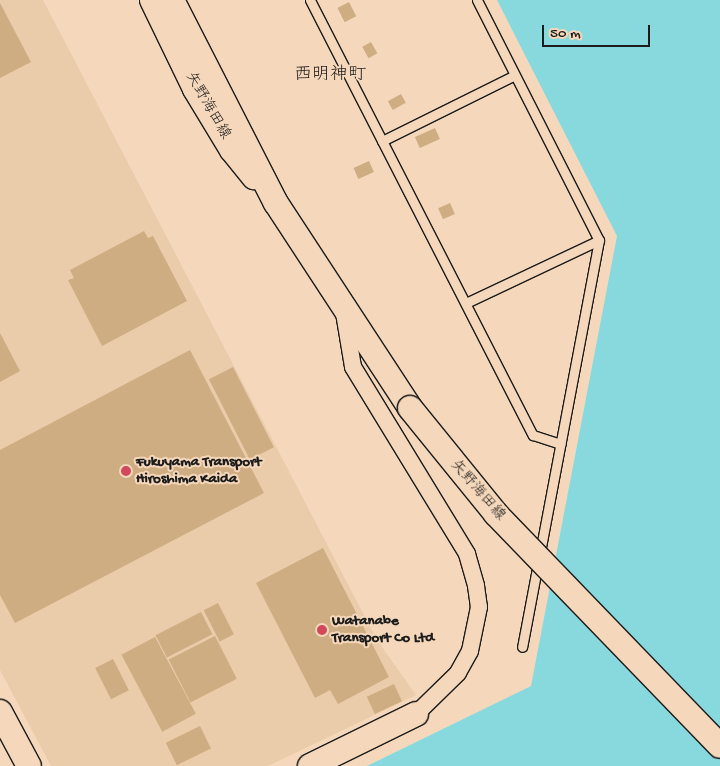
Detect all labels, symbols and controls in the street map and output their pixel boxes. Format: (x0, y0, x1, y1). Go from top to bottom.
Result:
scale bar (545, 15, 652, 47)
text: 50 m (550, 25, 581, 43)
district label: 西明神町 (294, 65, 366, 87)
street label: 矢野海田線 (180, 69, 234, 143)
place label: Fukuyama Transport Hiroshima Kaida (136, 453, 261, 488)
street label: 矢野海田線 (446, 457, 508, 525)
marker: Fukuyama Transport Hiroshima Kaida (120, 465, 132, 477)
place label: Watanabe Transport Co Ltd (332, 612, 434, 647)
marker: Watanabe Transport Co Ltd (316, 624, 328, 636)

